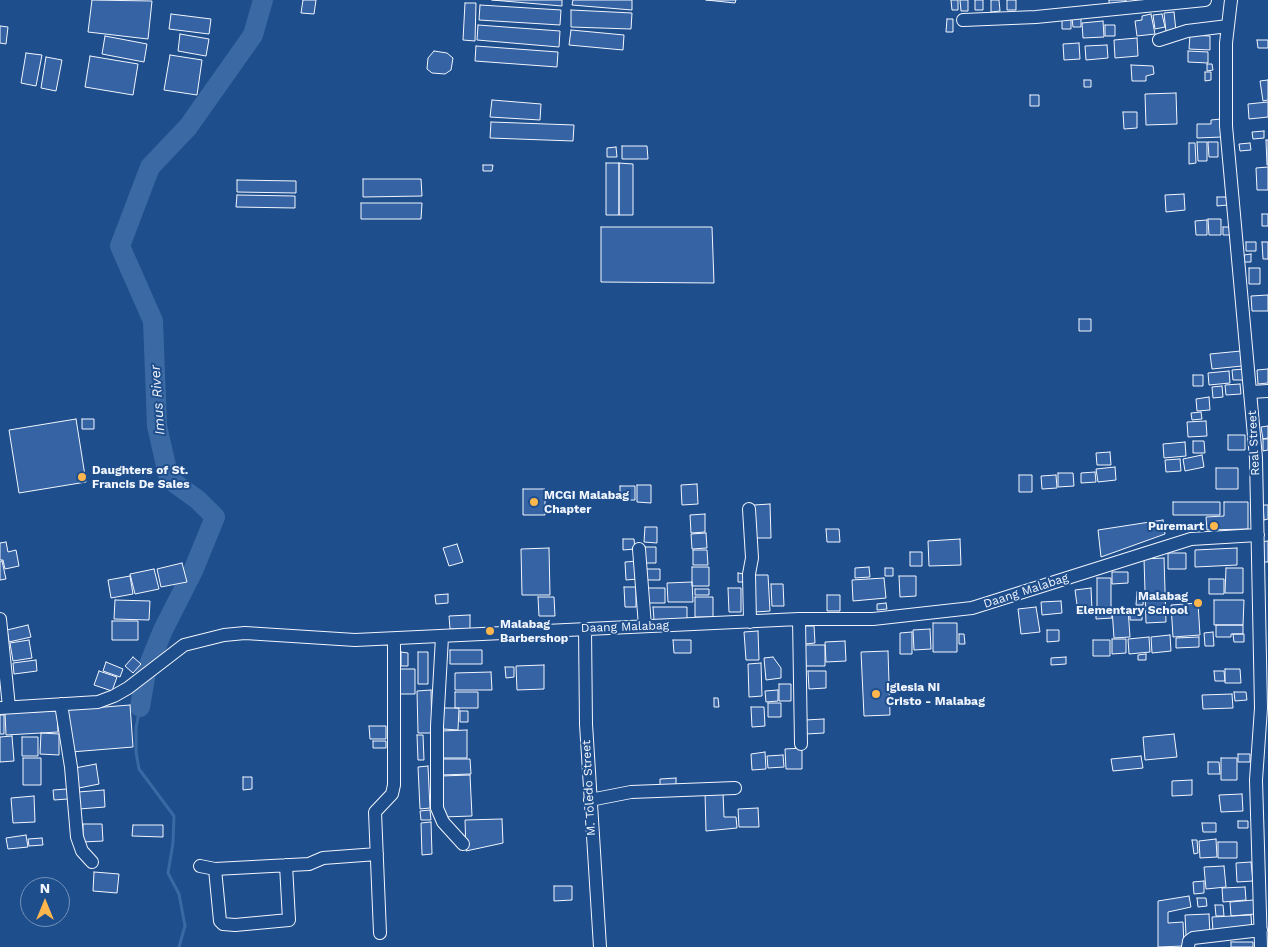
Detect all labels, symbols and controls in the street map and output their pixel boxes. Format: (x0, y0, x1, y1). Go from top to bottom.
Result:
water label: Imus River (147, 364, 169, 436)
street label: Real Street (1245, 410, 1263, 476)
place label: Daughters of St. Francis De Sales (92, 463, 190, 491)
marker: Daughters of St. Francis De Sales (76, 471, 88, 483)
place label: MCGI Malabag Chapter (544, 488, 629, 516)
marker: MCGI Malabag Chapter (528, 496, 540, 508)
place label: Puremart (1148, 519, 1204, 533)
marker: Puremart (1208, 520, 1220, 532)
street label: Daang Malabag (982, 571, 1070, 611)
place label: Malabag Elementary School (1076, 589, 1188, 617)
marker: Malabag Elementary School (1192, 597, 1204, 609)
place label: Malabag Barbershop (500, 617, 568, 645)
street label: Daang Malabag (581, 618, 669, 636)
marker: Malabag Barbershop (484, 625, 496, 637)
place label: Iglesia Ni Cristo - Malabag (886, 680, 985, 708)
marker: Iglesia Ni Cristo - Malabag (870, 688, 882, 700)
street label: M. Toledo Street (579, 740, 599, 836)
north arrow (20, 877, 70, 927)
text: N (40, 880, 50, 896)

